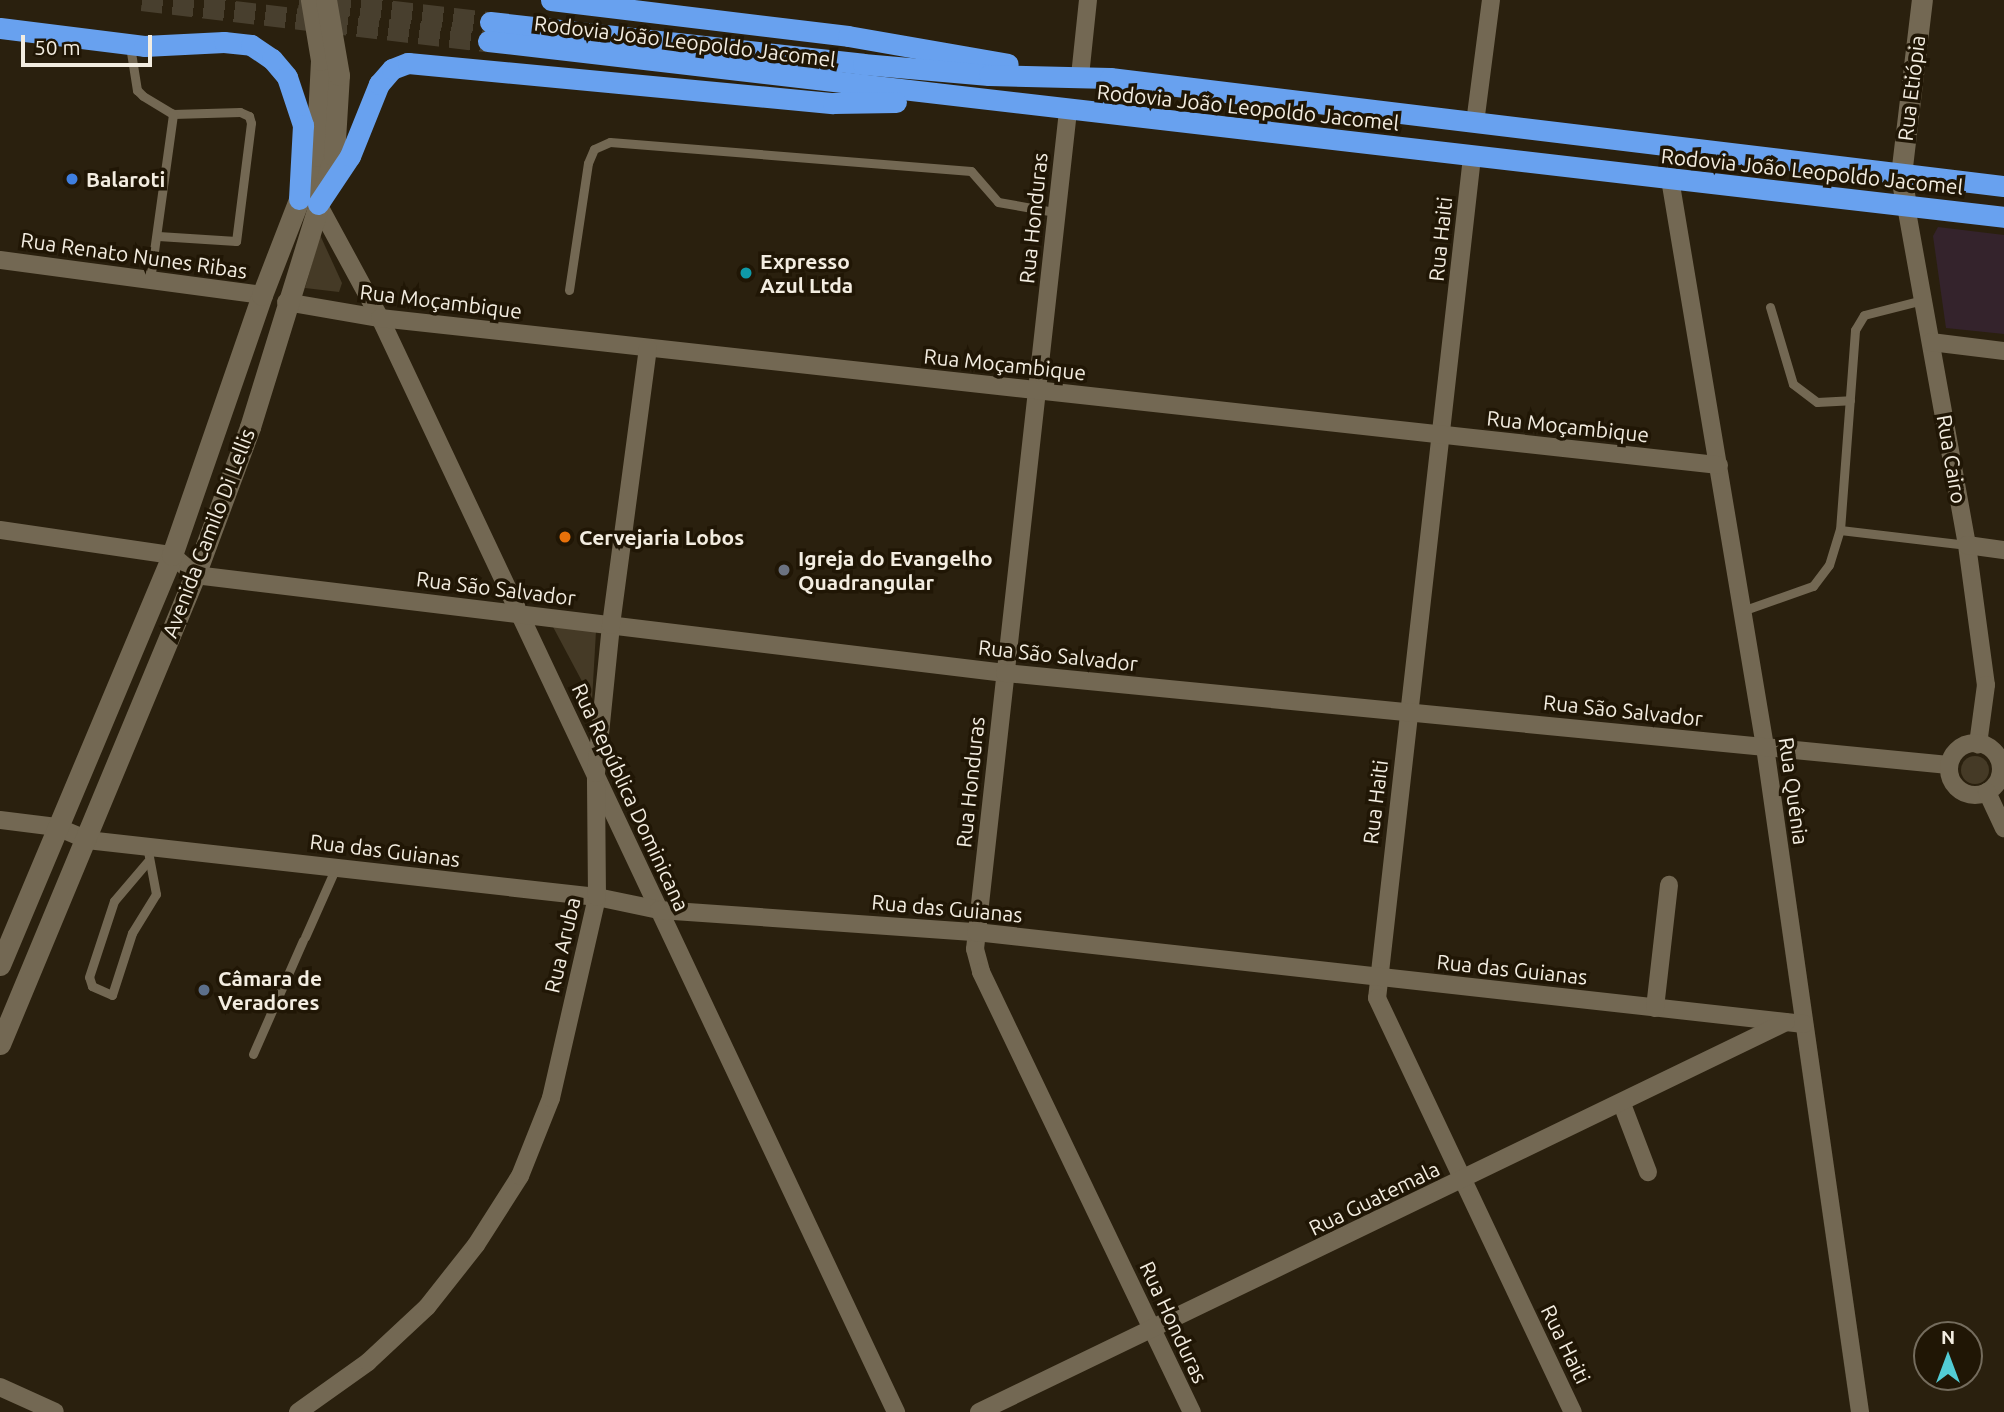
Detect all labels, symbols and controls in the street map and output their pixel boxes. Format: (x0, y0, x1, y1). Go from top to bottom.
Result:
street label: Rodovia João Leopoldo Jacomel (533, 10, 837, 72)
scale bar (24, 21, 156, 65)
street label: Rua Etiópia (1892, 34, 1930, 142)
text: 50 m (34, 35, 81, 59)
street label: Rodovia João Leopoldo Jacomel (1096, 79, 1400, 135)
street label: Rodovia João Leopoldo Jacomel (1660, 143, 1964, 199)
street label: Rua Honduras (1014, 151, 1052, 285)
place label: Balaroti (86, 166, 165, 192)
marker: Balaroti (64, 171, 80, 187)
street label: Rua Haiti (1423, 196, 1457, 282)
street label: Rua Renato Nunes Ribas (19, 227, 249, 283)
place label: Expresso Azul Ltda (760, 248, 853, 298)
marker: Expresso Azul Ltda (738, 265, 754, 281)
street label: Rua Moçambique (359, 279, 523, 323)
street label: Rua Moçambique (923, 343, 1087, 385)
street label: Rua Moçambique (1486, 405, 1650, 447)
street label: Rua Cairo (1932, 413, 1972, 505)
street label: Avenida Camilo Di Lellis (156, 425, 260, 641)
place label: Cervejaria Lobos (579, 524, 744, 550)
marker: Cervejaria Lobos (557, 529, 573, 545)
place label: Igreja do Evangelho Quadrangular (798, 545, 993, 595)
marker: Igreja do Evangelho Quadrangular (776, 562, 792, 578)
street label: Rua São Salvador (415, 566, 577, 610)
street label: Rua São Salvador (977, 634, 1139, 676)
street label: Rua República Dominicana (567, 679, 695, 915)
street label: Rua São Salvador (1542, 689, 1704, 731)
street label: Rua Honduras (951, 715, 989, 849)
street label: Rua Quênia (1774, 736, 1814, 846)
street label: Rua Haiti (1357, 758, 1393, 846)
street label: Rua das Guianas (308, 828, 462, 872)
street label: Rua das Guianas (870, 889, 1024, 927)
street label: Rua Aruba (539, 895, 585, 995)
street label: Rua das Guianas (1435, 949, 1589, 989)
place label: Câmara de Veradores (218, 965, 322, 1015)
marker: Câmara de Veradores (196, 982, 212, 998)
street label: Rua Guatemala (1304, 1155, 1444, 1241)
street label: Rua Honduras (1135, 1257, 1213, 1387)
street label: Rua Haiti (1536, 1300, 1596, 1388)
north arrow (1913, 1321, 1983, 1391)
text: N (1941, 1326, 1955, 1348)

